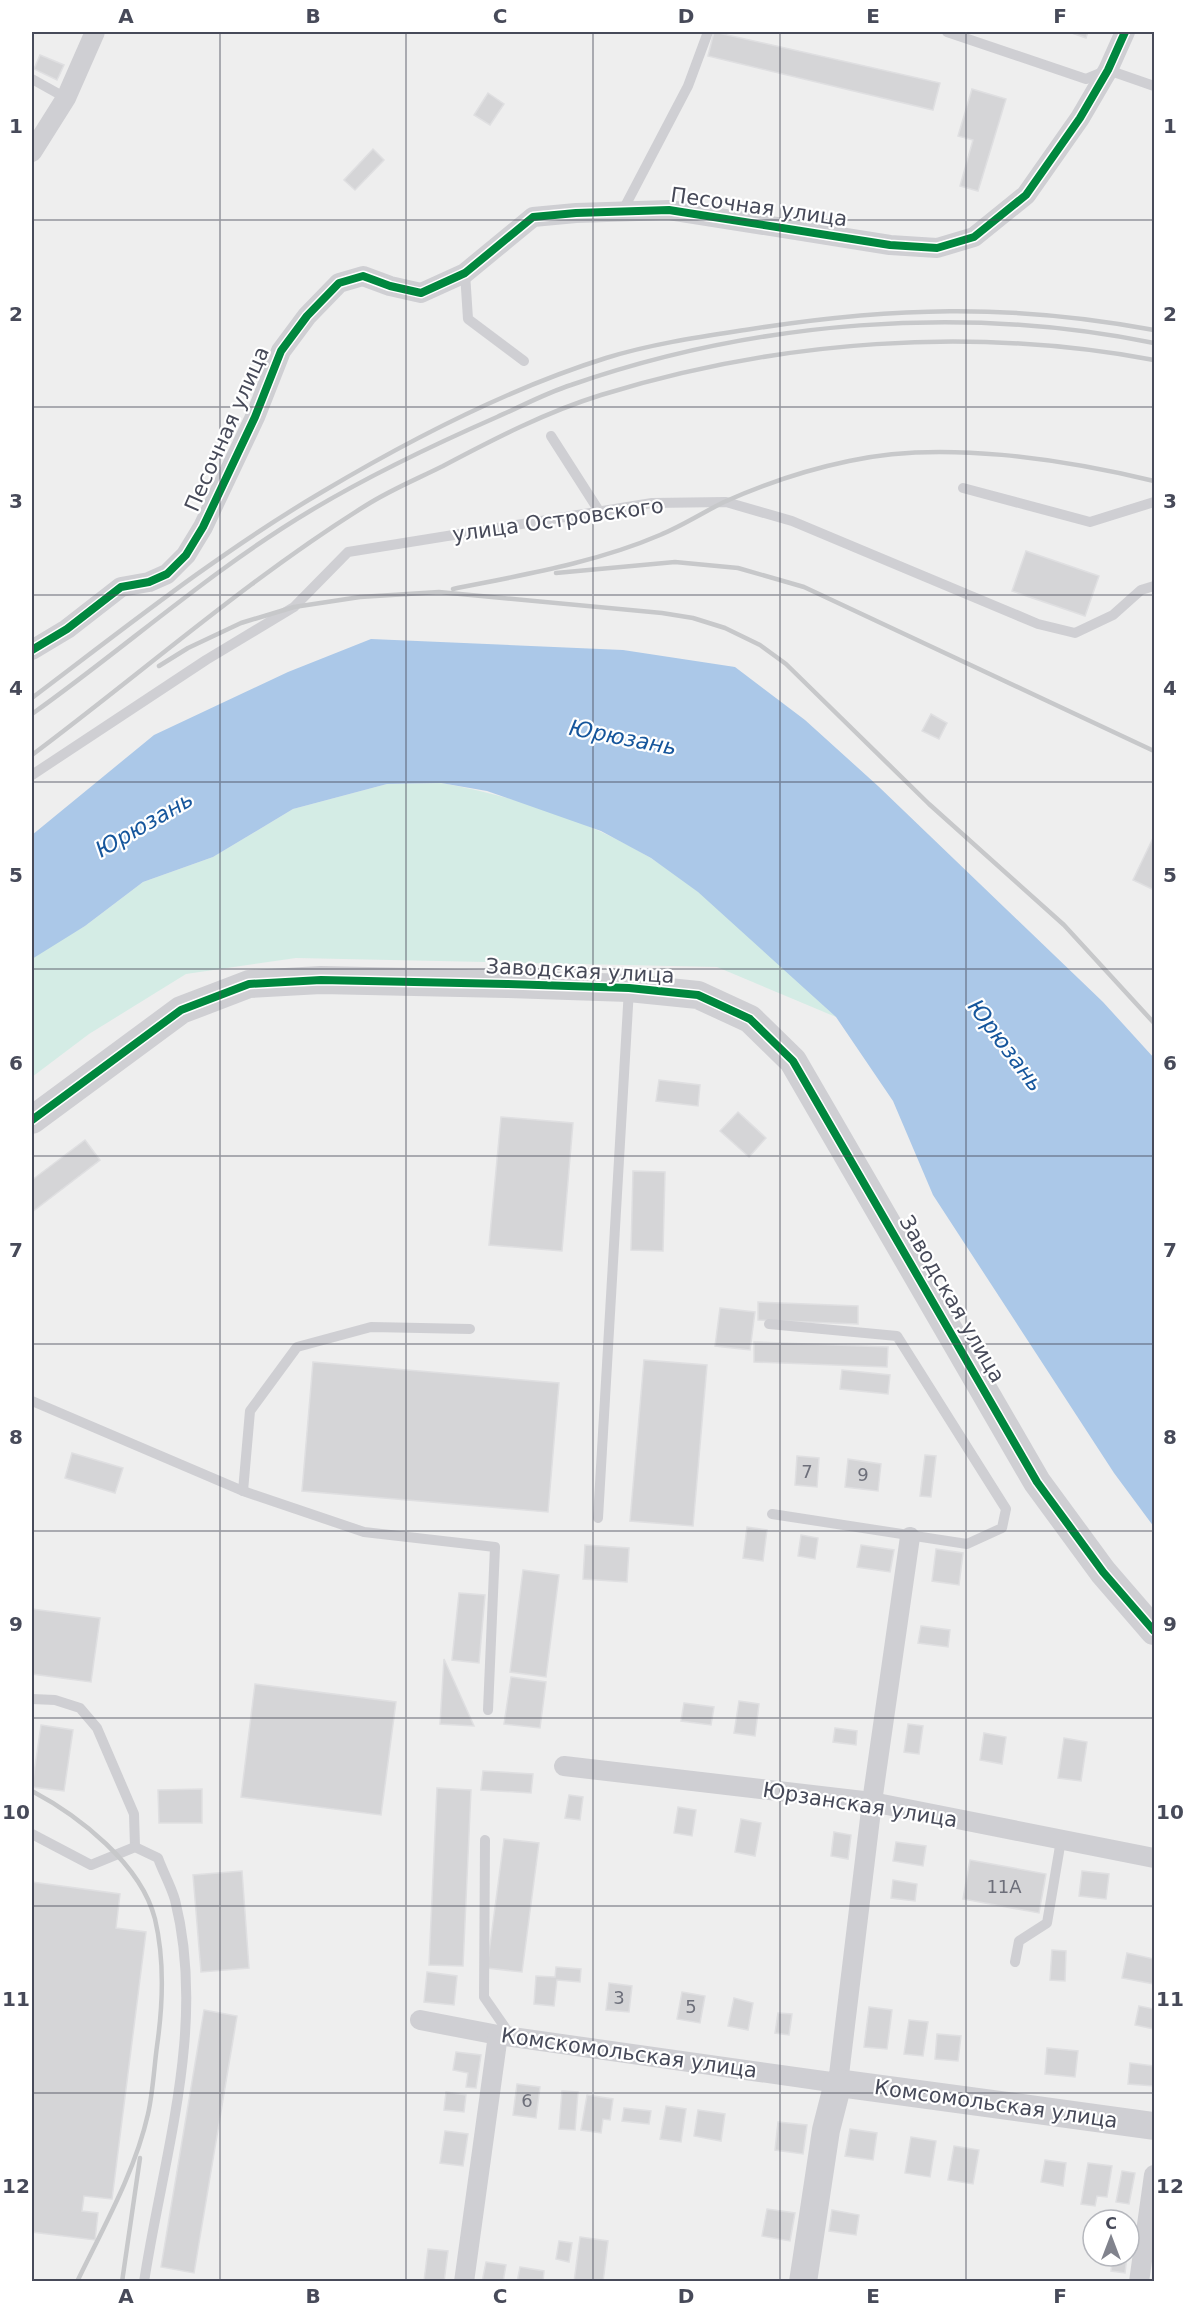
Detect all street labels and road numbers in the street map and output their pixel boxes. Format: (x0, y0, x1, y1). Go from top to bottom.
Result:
street label: Песочная улица (669, 183, 849, 231)
street label: Песочная улица (180, 343, 274, 515)
street label: улица Островского (451, 493, 665, 547)
street label: Заводская улица (485, 954, 675, 988)
street label: Заводская улица (894, 1211, 1010, 1387)
street label: Юрзанская улица (761, 1778, 959, 1832)
street label: Комскомольская улица (499, 2023, 759, 2083)
street label: Комсомольская улица (873, 2075, 1119, 2133)

